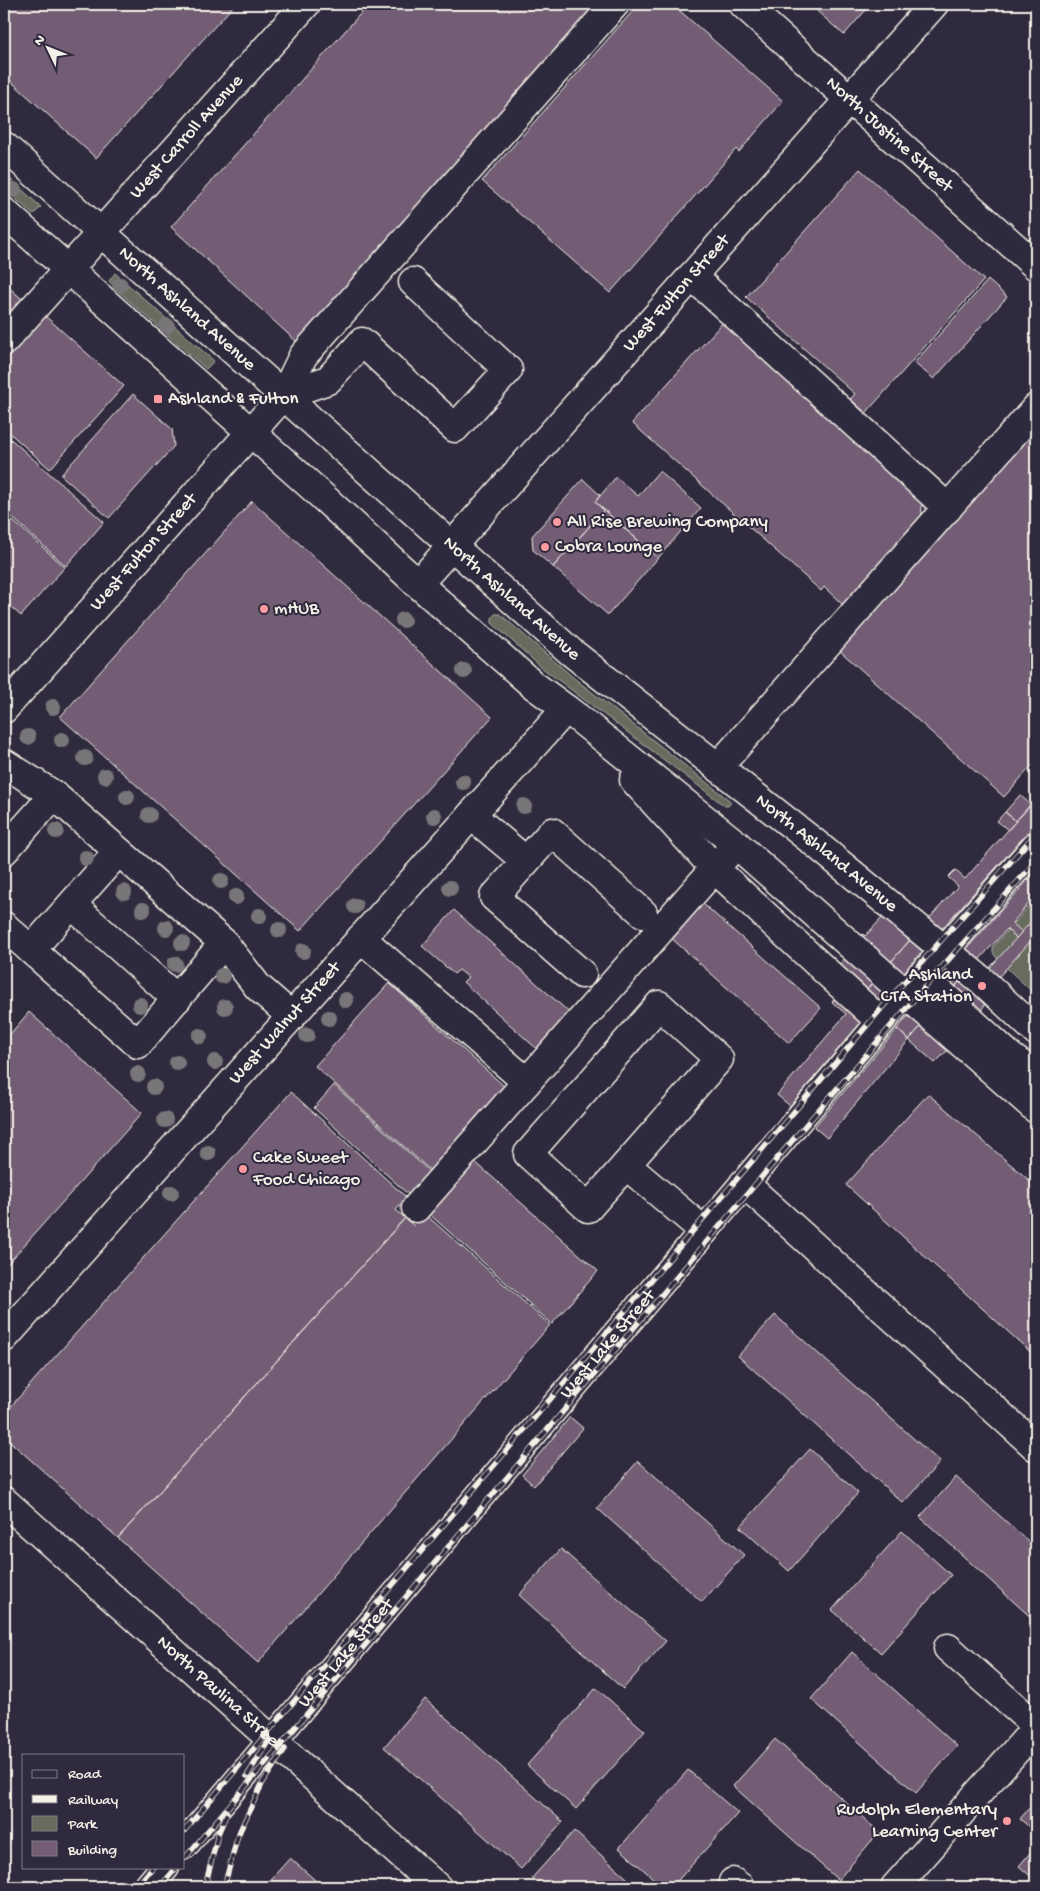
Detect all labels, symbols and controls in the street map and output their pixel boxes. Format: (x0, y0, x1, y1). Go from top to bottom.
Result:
north arrow (22, 22, 72, 72)
text: N (31, 32, 50, 50)
street label: West Carroll Avenue (125, 70, 249, 204)
street label: North Justine Street (821, 72, 959, 199)
street label: West Fulton Street (618, 228, 736, 357)
street label: North Ashland Avenue (113, 242, 260, 377)
place label: Ashland & Fulton (168, 388, 299, 411)
marker: Ashland & Fulton (152, 393, 164, 405)
street label: West Fulton Street (85, 487, 204, 616)
place label: All Rise Brewing Company (567, 511, 768, 534)
marker: All Rise Brewing Company (551, 516, 563, 528)
street label: North Ashland Avenue (438, 531, 585, 666)
place label: Cobra Lounge (555, 536, 663, 559)
marker: Cobra Lounge (539, 541, 551, 553)
place label: mHUB (274, 598, 320, 621)
marker: mHUB (258, 603, 270, 615)
street label: North Ashland Avenue (750, 789, 902, 918)
street label: West Walnut Street (224, 955, 348, 1090)
place label: Ashland CTA Station (881, 964, 974, 1009)
marker: Ashland CTA Station (976, 980, 988, 992)
place label: Cake Sweet Food Chicago (252, 1147, 361, 1192)
marker: Cake Sweet Food Chicago (237, 1163, 249, 1175)
street label: West Lake Street (555, 1283, 662, 1404)
street label: West Lake Street (293, 1592, 400, 1713)
street label: North Paulina Street (151, 1631, 291, 1759)
legend (22, 1754, 185, 1868)
text: Road (68, 1766, 102, 1784)
text: Railway (68, 1792, 119, 1810)
place label: Rudolph Elementary Learning Center (836, 1799, 999, 1844)
marker: Rudolph Elementary Learning Center (1001, 1815, 1013, 1827)
text: Park (67, 1816, 98, 1834)
text: Building (67, 1842, 117, 1860)

